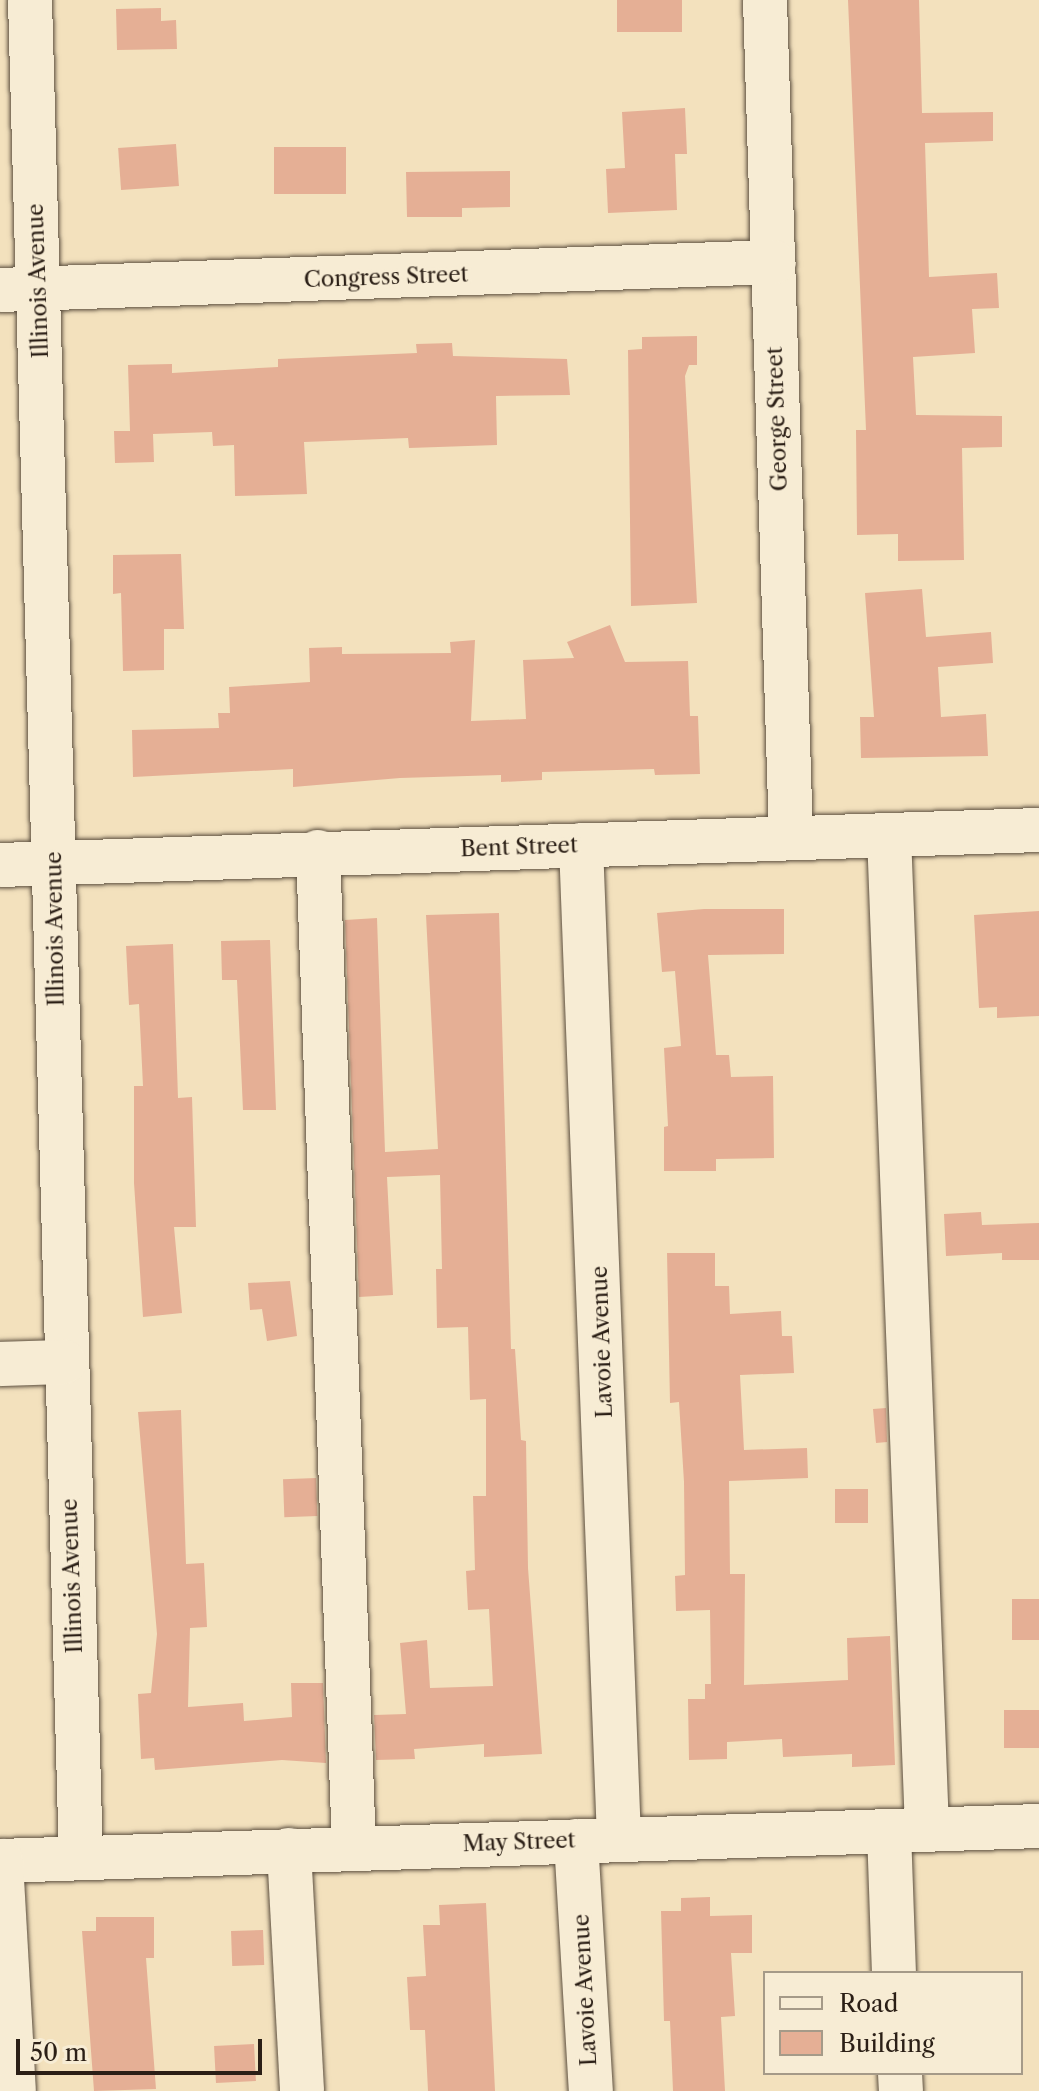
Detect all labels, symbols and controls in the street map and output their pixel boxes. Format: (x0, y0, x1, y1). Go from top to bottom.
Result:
street label: Illinois Avenue (22, 203, 54, 359)
street label: Congress Street (303, 261, 469, 293)
street label: George Street (761, 346, 793, 492)
street label: Bent Street (460, 832, 578, 862)
street label: Illinois Avenue (40, 851, 70, 1007)
street label: Lavoie Avenue (586, 1265, 618, 1419)
street label: Illinois Avenue (56, 1498, 88, 1654)
street label: May Street (462, 1827, 576, 1857)
street label: Lavoie Avenue (568, 1913, 602, 2067)
legend (763, 1971, 1023, 2075)
text: Road (839, 1989, 898, 2018)
scale bar (20, 2023, 266, 2073)
text: Building (839, 2029, 935, 2058)
text: 50 m (30, 2038, 87, 2067)

